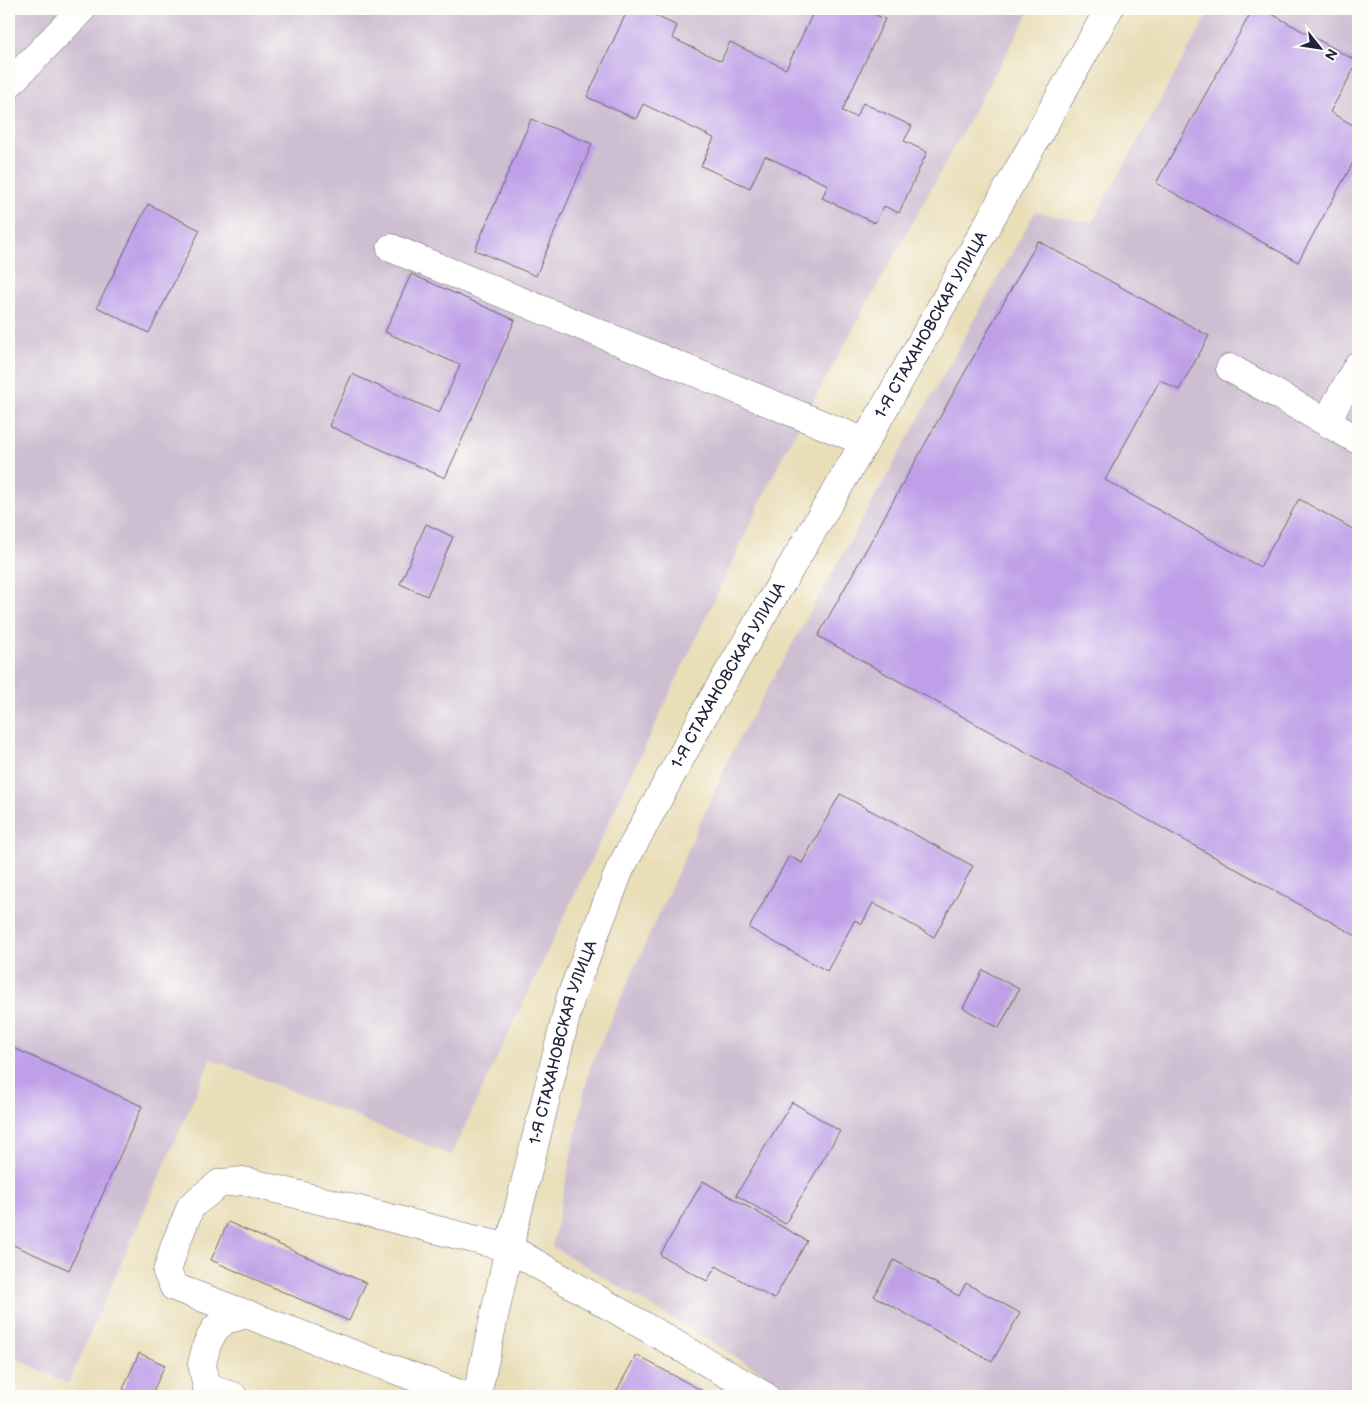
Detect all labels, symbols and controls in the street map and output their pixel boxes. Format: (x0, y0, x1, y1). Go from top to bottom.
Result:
north arrow (1294, 22, 1344, 72)
text: N (1321, 45, 1341, 63)
street label: 1-Я СТАХАНОВСКАЯ УЛИЦА (871, 228, 991, 421)
street label: 1-Я СТАХАНОВСКАЯ УЛИЦА (667, 579, 789, 771)
street label: 1-Я СТАХАНОВСКАЯ УЛИЦА (525, 938, 601, 1146)

